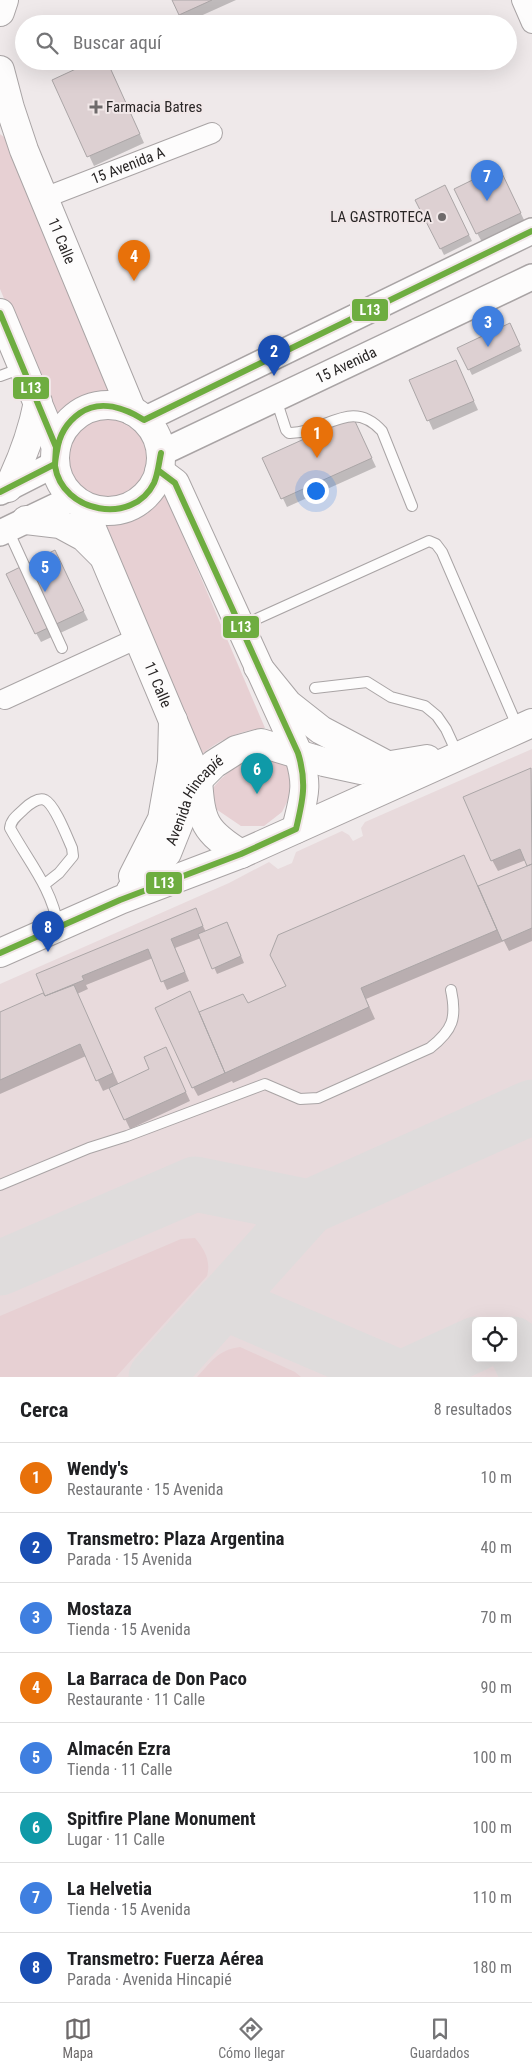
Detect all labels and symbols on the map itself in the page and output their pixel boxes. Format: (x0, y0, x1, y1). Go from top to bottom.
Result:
place label: Farmacia Batres (106, 98, 202, 116)
marker: Farmacia Batres (90, 101, 102, 113)
street label: 15 Avenida A (89, 143, 168, 188)
pin: 7 (471, 160, 503, 201)
place label: LA GASTROTECA (330, 208, 432, 226)
marker: LA GASTROTECA (436, 211, 448, 223)
street label: 11 Calle (44, 215, 79, 267)
pin: 4 (118, 240, 150, 281)
line badge: L13 (351, 298, 389, 322)
text: L13 (360, 302, 380, 318)
pin: 3 (472, 306, 504, 347)
pin: 2 (258, 335, 290, 376)
street label: 15 Avenida (313, 343, 380, 387)
line badge: L13 (12, 376, 50, 400)
text: L13 (21, 380, 41, 396)
pin: 1 (301, 417, 333, 458)
your location (303, 478, 329, 504)
pin: 5 (29, 551, 61, 592)
line badge: L13 (222, 615, 260, 639)
text: L13 (231, 619, 251, 635)
street label: 11 Calle (140, 659, 175, 710)
street label: Avenida Hincapié (162, 751, 227, 848)
pin: 6 (241, 753, 273, 794)
line badge: L13 (145, 871, 183, 895)
text: L13 (154, 875, 174, 891)
pin: 8 (32, 911, 64, 952)

